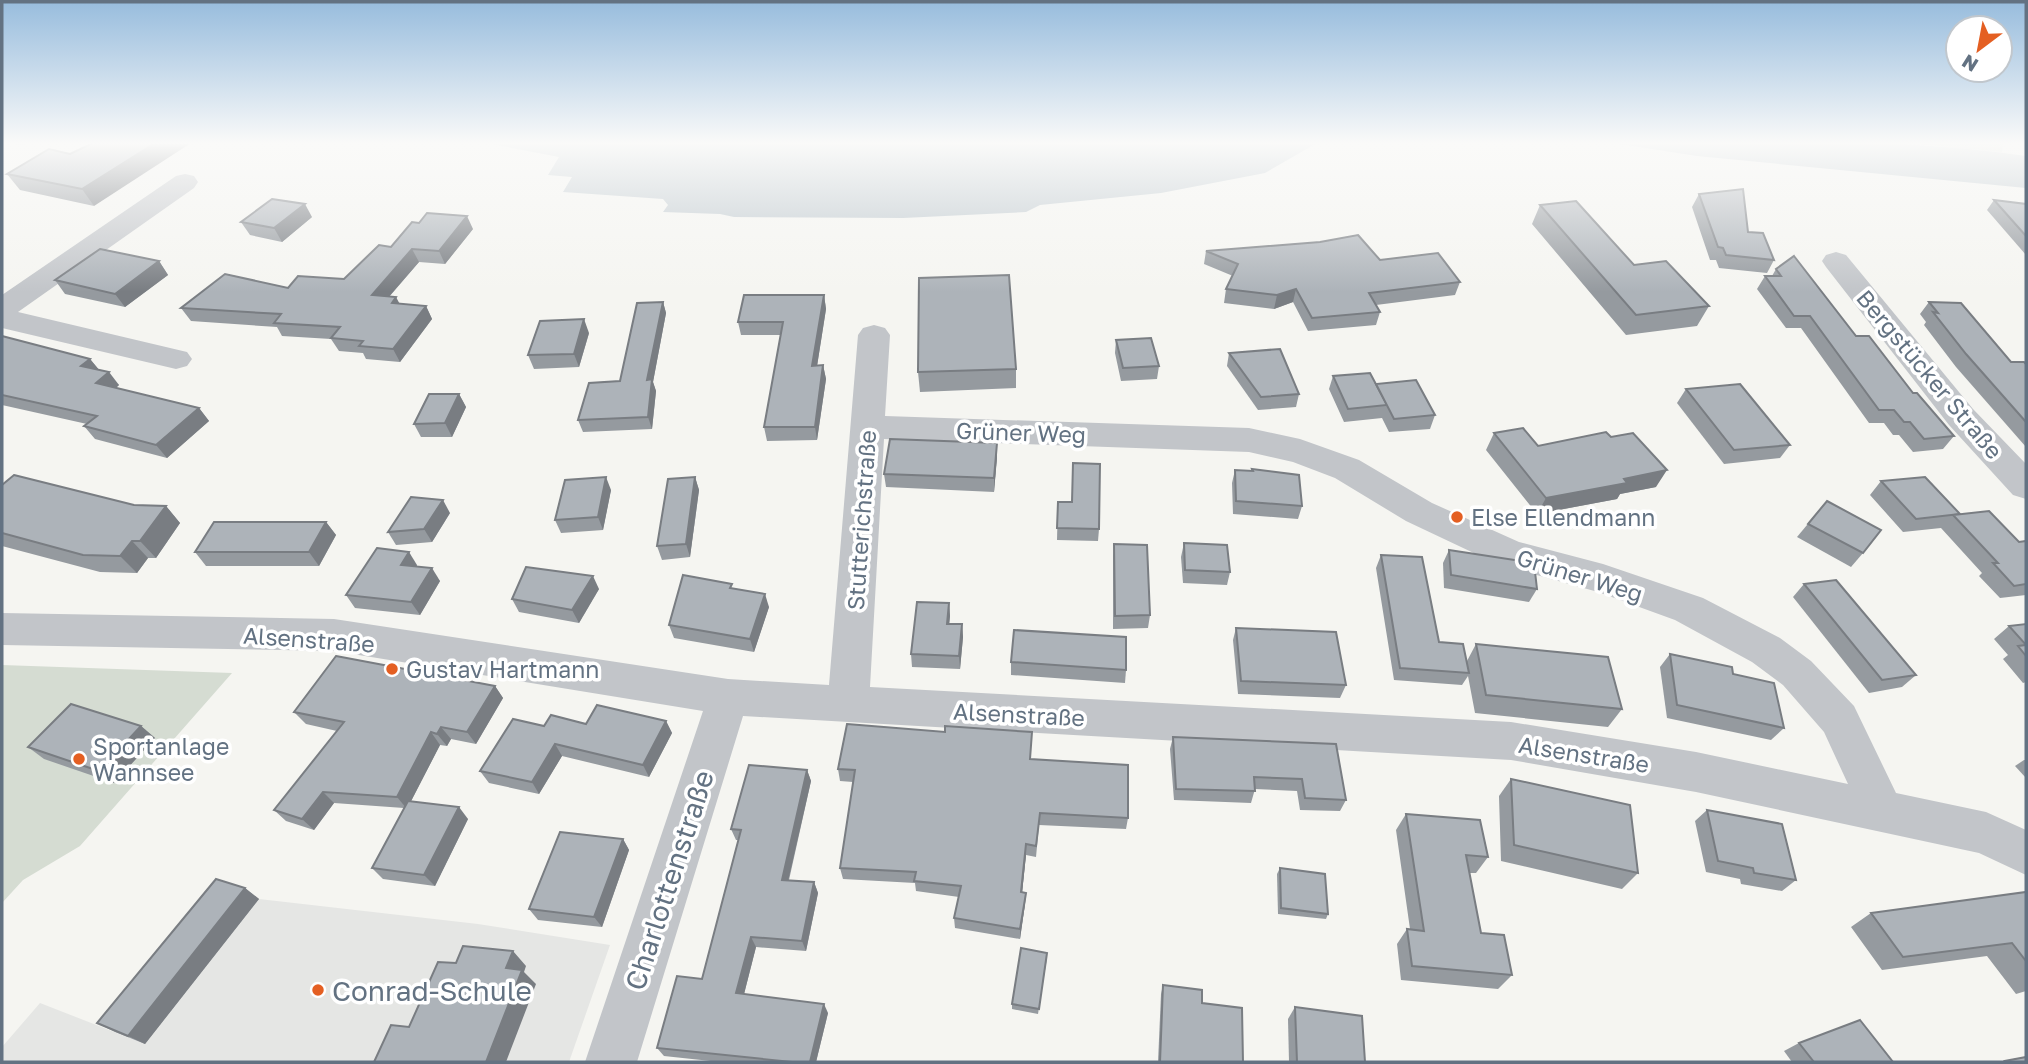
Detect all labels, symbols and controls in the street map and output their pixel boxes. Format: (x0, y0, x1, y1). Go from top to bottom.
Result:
north arrow (1944, 14, 2014, 84)
text: N (1958, 50, 1982, 77)
street label: Bergstücker Straße (1851, 284, 2009, 464)
street label: Grüner Weg (956, 416, 1086, 448)
street label: Stutterichstraße (841, 429, 881, 611)
place label: Else Ellendmann (1471, 503, 1655, 531)
marker: Else Ellendmann (1449, 509, 1465, 525)
street label: Grüner Weg (1514, 543, 1646, 607)
street label: Alsenstraße (242, 620, 376, 658)
place label: Gustav Hartmann (406, 655, 599, 683)
marker: Gustav Hartmann (384, 661, 400, 677)
street label: Alsenstraße (952, 697, 1086, 731)
street label: Alsenstraße (1517, 730, 1651, 778)
place label: Sportanlage Wannsee (93, 732, 229, 786)
marker: Sportanlage Wannsee (71, 751, 87, 767)
street label: Charlottenstraße (618, 766, 720, 994)
place label: Conrad-Schule (332, 974, 532, 1007)
marker: Conrad-Schule (310, 982, 326, 998)

